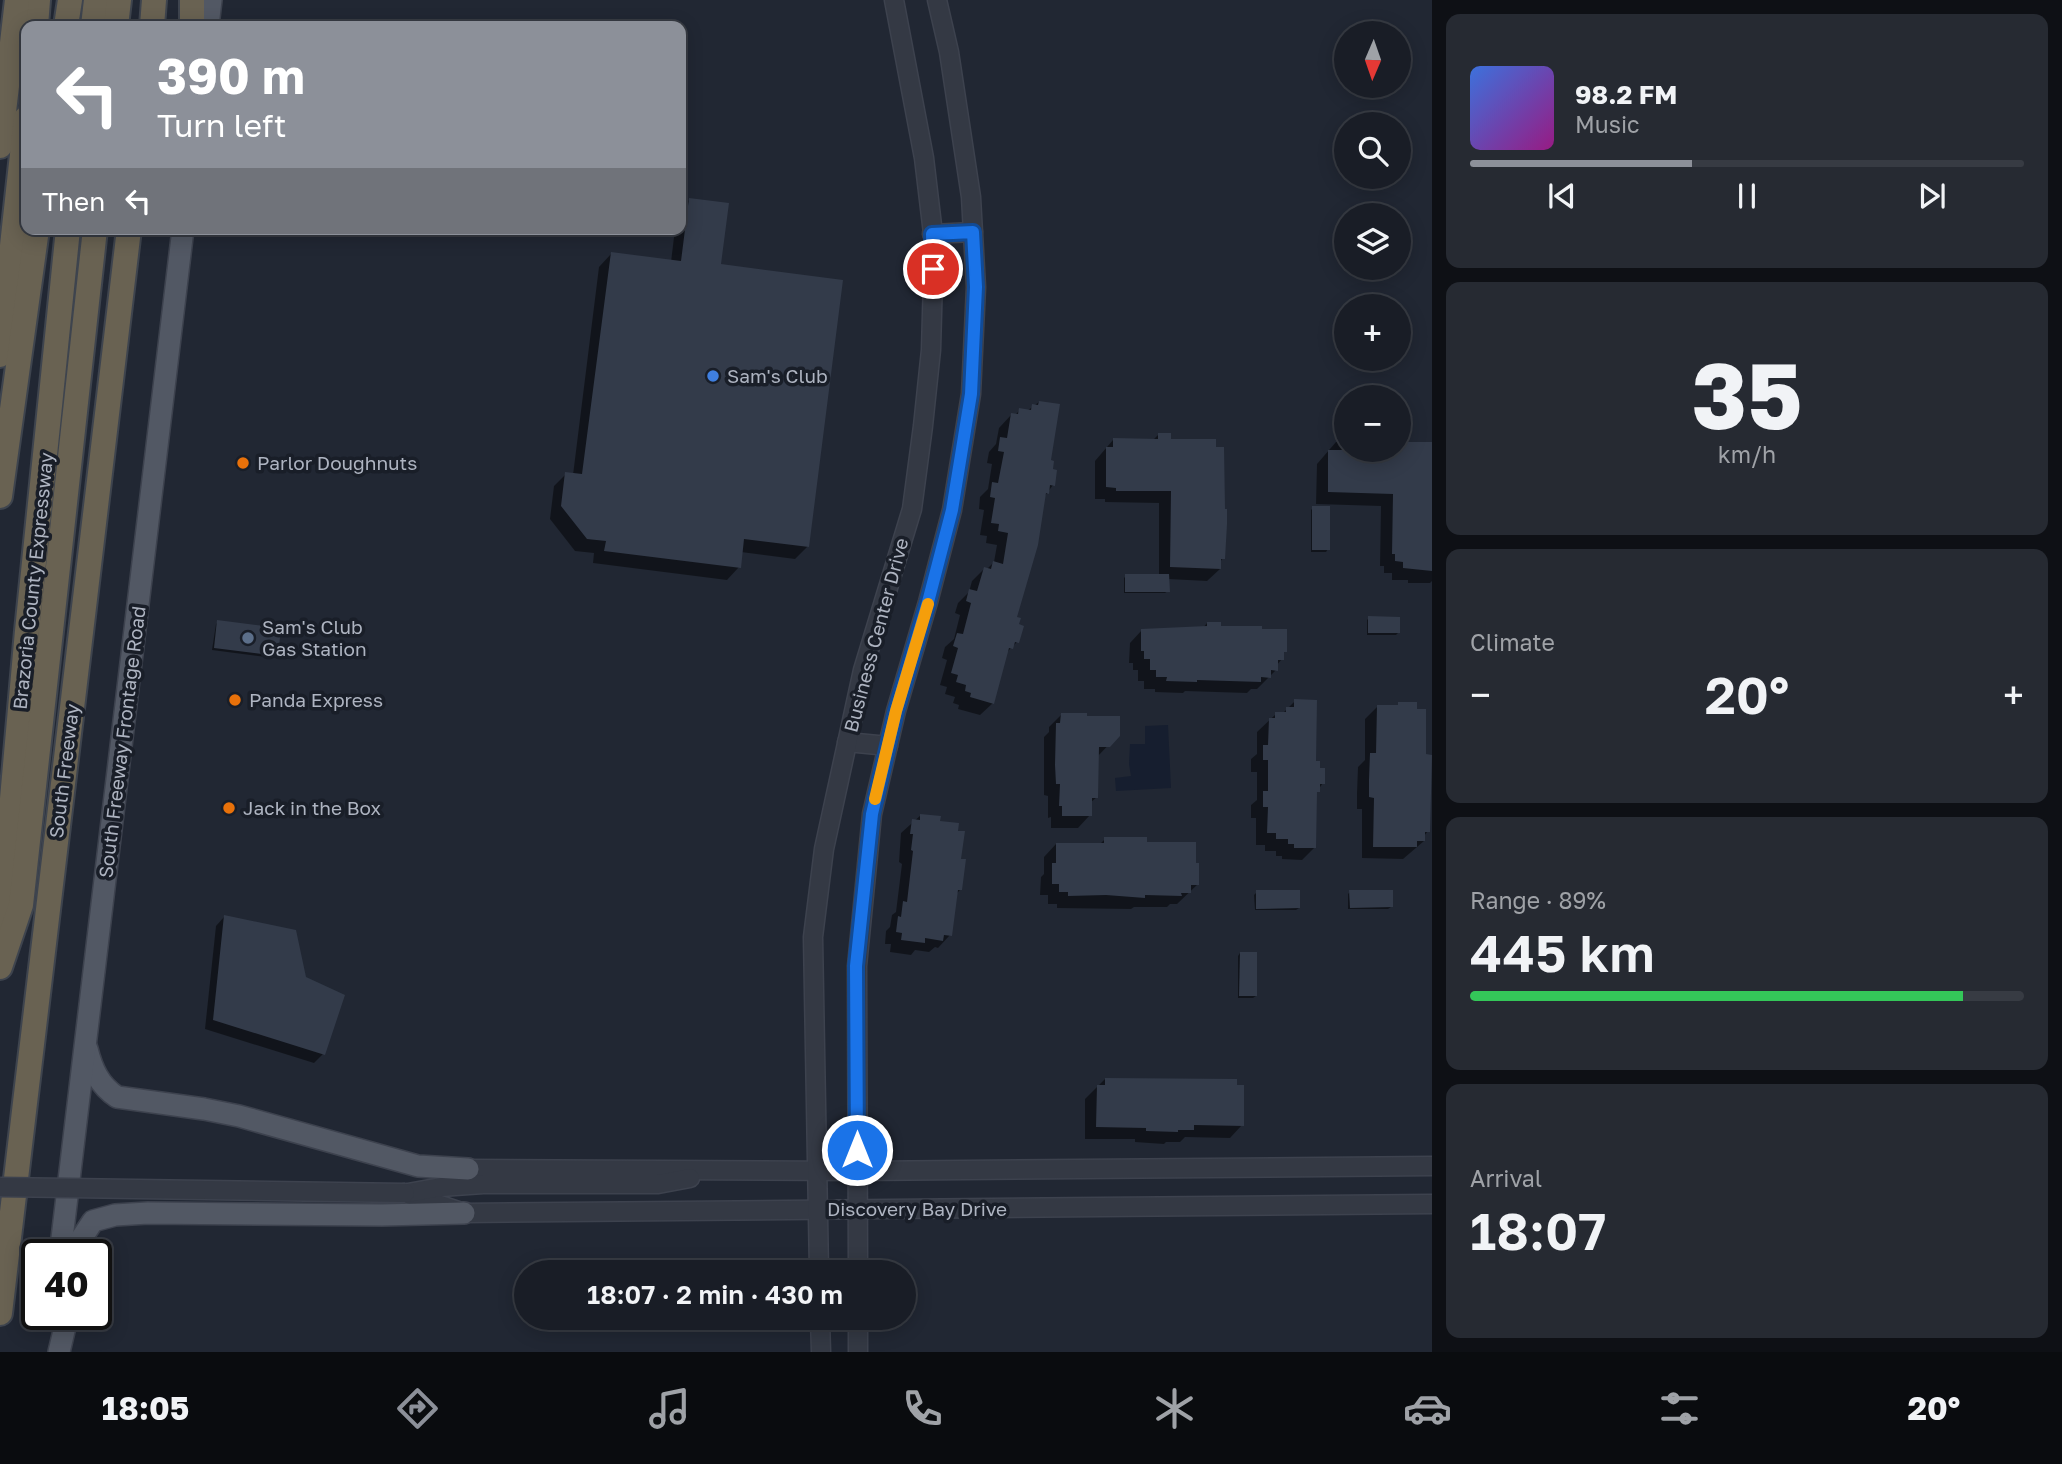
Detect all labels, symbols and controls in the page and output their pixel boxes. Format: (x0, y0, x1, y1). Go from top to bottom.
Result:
north arrow (1334, 21, 1410, 98)
map controls (1334, 21, 1411, 462)
text: 390 m (157, 46, 305, 105)
icon: left (42, 49, 133, 140)
text: 98.2 FM (1575, 79, 1677, 110)
text: Turn left (157, 106, 286, 144)
text: Music (1575, 110, 1640, 138)
button: search (1334, 112, 1411, 189)
icon: previous (1543, 177, 1581, 215)
icon: pause (1728, 177, 1766, 215)
icon: next (1913, 177, 1951, 215)
icon: left (119, 182, 157, 220)
text: Then (42, 186, 105, 217)
button: layers (1334, 203, 1411, 280)
pin (903, 239, 963, 299)
icon: arrive (914, 250, 952, 288)
button: + (1334, 294, 1411, 371)
text: 35 (1691, 340, 1803, 449)
place label: Sam's Club (727, 364, 828, 387)
marker: Sam's Club (705, 368, 721, 384)
button: − (1334, 385, 1411, 462)
text: km/h (1718, 440, 1776, 468)
street label: Brazoria County Expressway (8, 451, 57, 711)
place label: Parlor Doughnuts (257, 451, 417, 474)
marker: Parlor Doughnuts (235, 455, 251, 471)
street label: Business Center Drive (838, 535, 913, 735)
street label: South Freeway Frontage Road (93, 605, 150, 879)
place label: Sam's Club Gas Station (262, 615, 367, 660)
text: Climate (1470, 628, 1555, 656)
marker: Sam's Club Gas Station (240, 630, 256, 646)
text: 20° (1705, 663, 1789, 725)
text: − (1470, 672, 1491, 717)
text: + (2003, 672, 2024, 717)
place label: Panda Express (249, 688, 383, 711)
marker: Panda Express (227, 692, 243, 708)
street label: South Freeway (44, 702, 83, 840)
place label: Jack in the Box (243, 796, 381, 819)
marker: Jack in the Box (221, 800, 237, 816)
text: Range · 89% (1470, 886, 1606, 914)
text: 445 km (1470, 921, 1655, 983)
position arrow (820, 1113, 894, 1187)
text: Arrival (1470, 1164, 1542, 1192)
street label: Discovery Bay Drive (827, 1197, 1007, 1220)
text: 18:07 (1470, 1199, 1606, 1261)
speed limit sign: 40 (21, 1239, 112, 1330)
text: 18:07 · 2 min · 430 m (587, 1279, 843, 1310)
icon: directions (393, 1384, 442, 1433)
icon: music (645, 1384, 694, 1433)
icon: phone (898, 1384, 947, 1433)
icon: climate (1150, 1384, 1199, 1433)
icon: car (1403, 1384, 1452, 1433)
icon: filters (1655, 1384, 1704, 1433)
text: 18:05 (102, 1389, 189, 1427)
text: 20° (1907, 1389, 1960, 1427)

